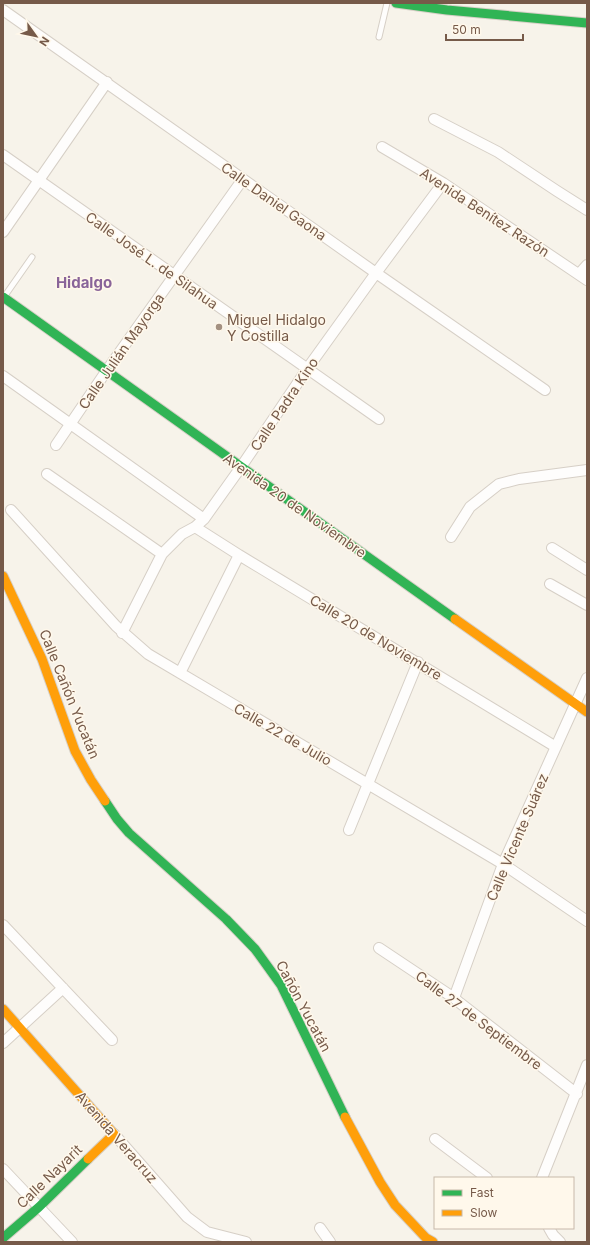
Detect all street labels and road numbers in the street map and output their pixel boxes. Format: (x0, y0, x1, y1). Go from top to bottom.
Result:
street label: Calle Daniel Gaona (218, 158, 330, 244)
street label: Avenida Benítez Razón (417, 164, 553, 260)
street label: Calle José L. de Silahua (83, 208, 221, 312)
street label: Calle Julián Mayorga (74, 290, 168, 412)
street label: Calle Padra Kino (246, 354, 322, 454)
street label: Avenida 20 de Noviembre (220, 449, 370, 561)
street label: Calle 20 de Noviembre (307, 591, 445, 683)
street label: Calle Cañón Yucatán (36, 627, 104, 761)
street label: Calle 22 de Julio (231, 699, 335, 769)
street label: Calle Vicente Suárez (482, 771, 552, 903)
street label: Cañón Yucatán (273, 957, 335, 1055)
street label: Calle 27 de Septiembre (412, 967, 546, 1073)
street label: Avenida Veracruz (73, 1088, 161, 1186)
street label: Calle Nayarit (13, 1140, 86, 1211)

